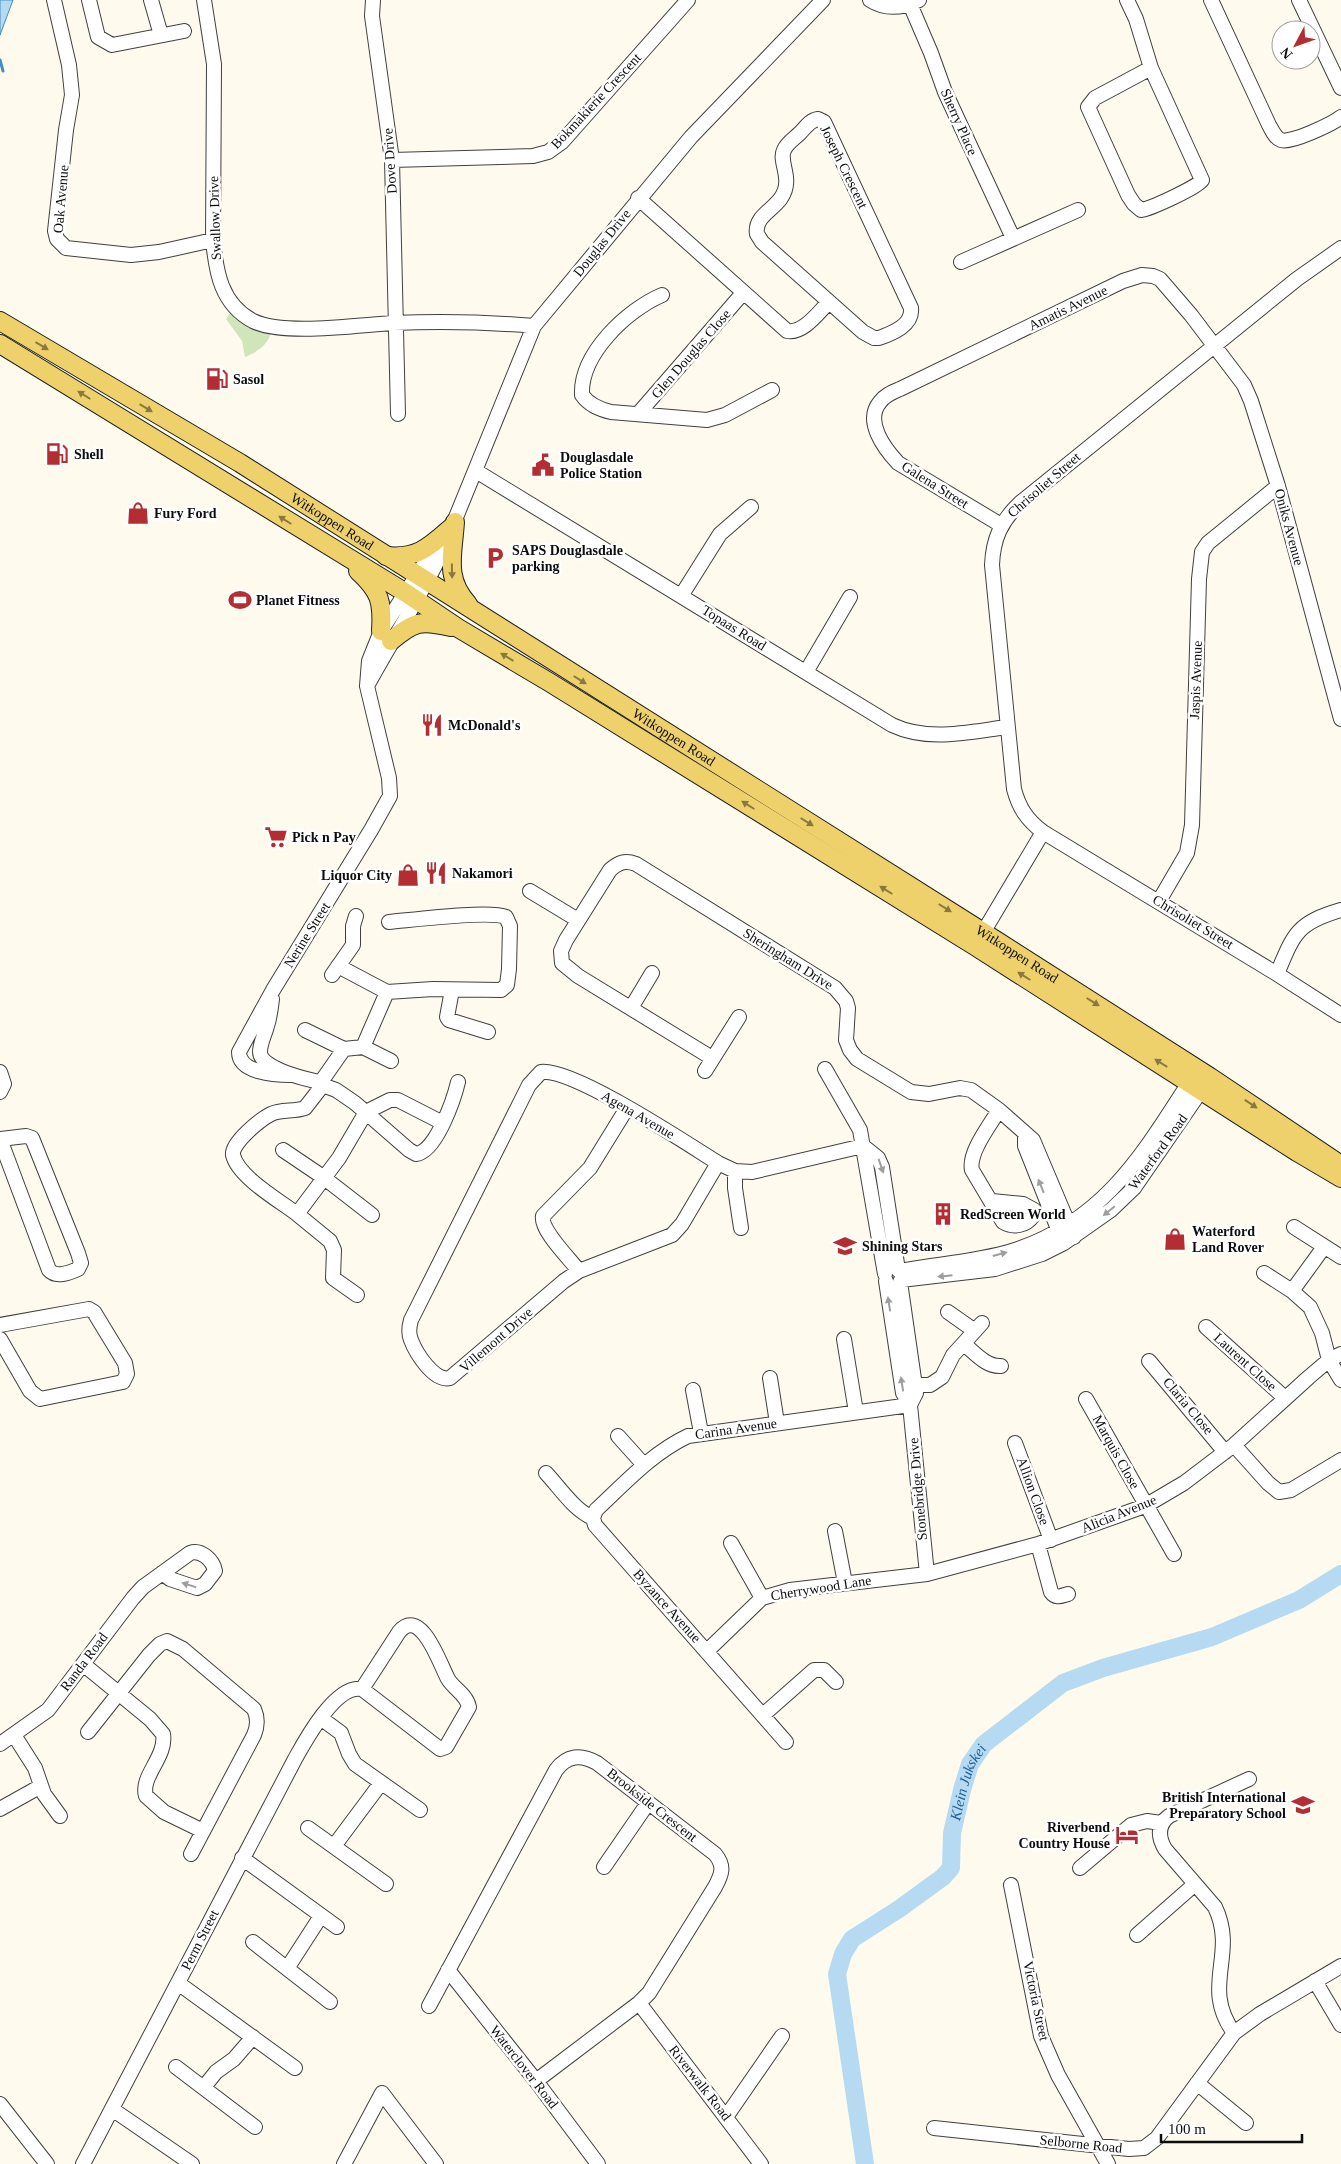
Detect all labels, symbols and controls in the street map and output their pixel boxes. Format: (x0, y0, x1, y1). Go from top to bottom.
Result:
north arrow (1271, 20, 1321, 70)
text: N (1278, 44, 1296, 62)
street label: Bokmakierie Crescent (548, 50, 644, 152)
street label: Sherry Place (938, 86, 980, 158)
street label: Joseph Crescent (817, 123, 871, 211)
street label: Dove Drive (380, 128, 400, 194)
street label: Oak Avenue (51, 164, 71, 234)
street label: Swallow Drive (206, 176, 224, 260)
street label: Douglas Drive (570, 206, 634, 280)
street label: Amatis Avenue (1026, 282, 1110, 334)
street label: Glen Douglas Close (648, 307, 734, 401)
one-way arrow (35, 342, 48, 351)
fuel station icon: Sasol (204, 366, 230, 392)
place label: Sasol (233, 372, 264, 387)
one-way arrow (77, 391, 90, 400)
one-way arrow (140, 404, 153, 413)
fuel station icon: Shell (44, 441, 70, 467)
place label: Shell (74, 447, 104, 462)
street label: Chrisoliet Street (1005, 449, 1083, 521)
place label: Douglasdale Police Station (560, 450, 642, 481)
public building icon: Douglasdale Police Station (530, 452, 556, 478)
street label: Galena Street (899, 459, 971, 512)
street label: Oniks Avenue (1272, 487, 1306, 567)
street label: Witkoppen Road (288, 490, 376, 553)
shop icon: Fury Ford (125, 500, 151, 526)
place label: Fury Ford (154, 506, 217, 521)
one-way arrow (279, 515, 292, 524)
place label: SAPS Douglasdale parking (512, 543, 623, 574)
parking icon: SAPS Douglasdale parking (482, 545, 508, 571)
one-way arrow (448, 563, 456, 579)
sports icon: Planet Fitness (227, 587, 253, 613)
place label: Planet Fitness (256, 593, 340, 608)
street label: Topaas Road (699, 602, 769, 654)
street label: Jaspis Avenue (1187, 640, 1205, 720)
one-way arrow (500, 653, 514, 662)
one-way arrow (574, 675, 587, 684)
street label: Witkoppen Road (630, 705, 718, 769)
restaurant icon: McDonald's (419, 712, 445, 738)
place label: McDonald's (448, 718, 521, 733)
one-way arrow (741, 800, 754, 810)
one-way arrow (800, 817, 814, 826)
supermarket icon: Pick n Pay (263, 824, 289, 850)
place label: Pick n Pay (292, 830, 356, 845)
restaurant icon: Nakamori (423, 860, 449, 886)
shop icon: Liquor City (395, 862, 421, 888)
place label: Nakamori (452, 866, 513, 881)
place label: Liquor City (321, 868, 392, 883)
one-way arrow (879, 886, 892, 895)
street label: Chrisoliet Street (1150, 892, 1236, 952)
street label: Nerine Street (281, 899, 333, 970)
one-way arrow (938, 903, 951, 913)
street label: Witkoppen Road (973, 922, 1061, 986)
street label: Sheringham Drive (740, 925, 836, 993)
one-way arrow (1017, 972, 1030, 981)
one-way arrow (1086, 998, 1099, 1007)
one-way arrow (1154, 1059, 1168, 1068)
street label: Agena Avenue (599, 1088, 677, 1142)
one-way arrow (1244, 1099, 1257, 1109)
street label: Waterford Road (1126, 1111, 1190, 1193)
one-way arrow (877, 1159, 885, 1174)
one-way arrow (1037, 1179, 1044, 1194)
building icon: RedScreen World (930, 1201, 956, 1227)
one-way arrow (1103, 1205, 1115, 1216)
place label: RedScreen World (960, 1207, 1066, 1222)
place label: Waterford Land Rover (1192, 1224, 1264, 1255)
shop icon: Waterford Land Rover (1162, 1226, 1188, 1252)
school or university icon: Shining Stars (832, 1233, 858, 1259)
place label: Shining Stars (862, 1239, 943, 1254)
one-way arrow (992, 1250, 1007, 1258)
one-way arrow (937, 1272, 953, 1280)
one-way arrow (885, 1296, 893, 1312)
street label: Villemont Drive (457, 1304, 535, 1376)
street label: Laurent Close (1211, 1330, 1279, 1394)
street label: Claria Close (1160, 1375, 1216, 1437)
one-way arrow (898, 1376, 906, 1392)
street label: Marquis Close (1090, 1412, 1142, 1492)
street label: Carina Avenue (694, 1416, 778, 1442)
street label: Stonebridge Drive (906, 1437, 930, 1541)
street label: Allion Close (1014, 1455, 1052, 1527)
street label: Alicia Avenue (1079, 1492, 1159, 1536)
street label: Byzance Avenue (630, 1566, 704, 1646)
street label: Cherrywood Lane (770, 1573, 872, 1603)
one-way arrow (181, 1581, 196, 1589)
street label: Randa Road (57, 1630, 111, 1694)
water label: Klein Jukskei (947, 1741, 989, 1823)
street label: Brookside Crescent (604, 1765, 700, 1845)
place label: British International Preparatory School (1162, 1790, 1286, 1821)
school or university icon: British International Preparatory School (1290, 1792, 1316, 1818)
place label: Riverbend Country House (1019, 1820, 1110, 1851)
hotel icon: Riverbend Country House (1114, 1822, 1140, 1848)
street label: Perm Street (178, 1907, 222, 1973)
street label: Victoria Street (1020, 1960, 1052, 2042)
street label: Waterclover Road (487, 2023, 561, 2111)
street label: Riverwalk Road (666, 2042, 734, 2124)
scale bar (1161, 2112, 1302, 2144)
text: 100 m (1168, 2121, 1206, 2137)
street label: Selborne Road (1039, 2132, 1123, 2156)

